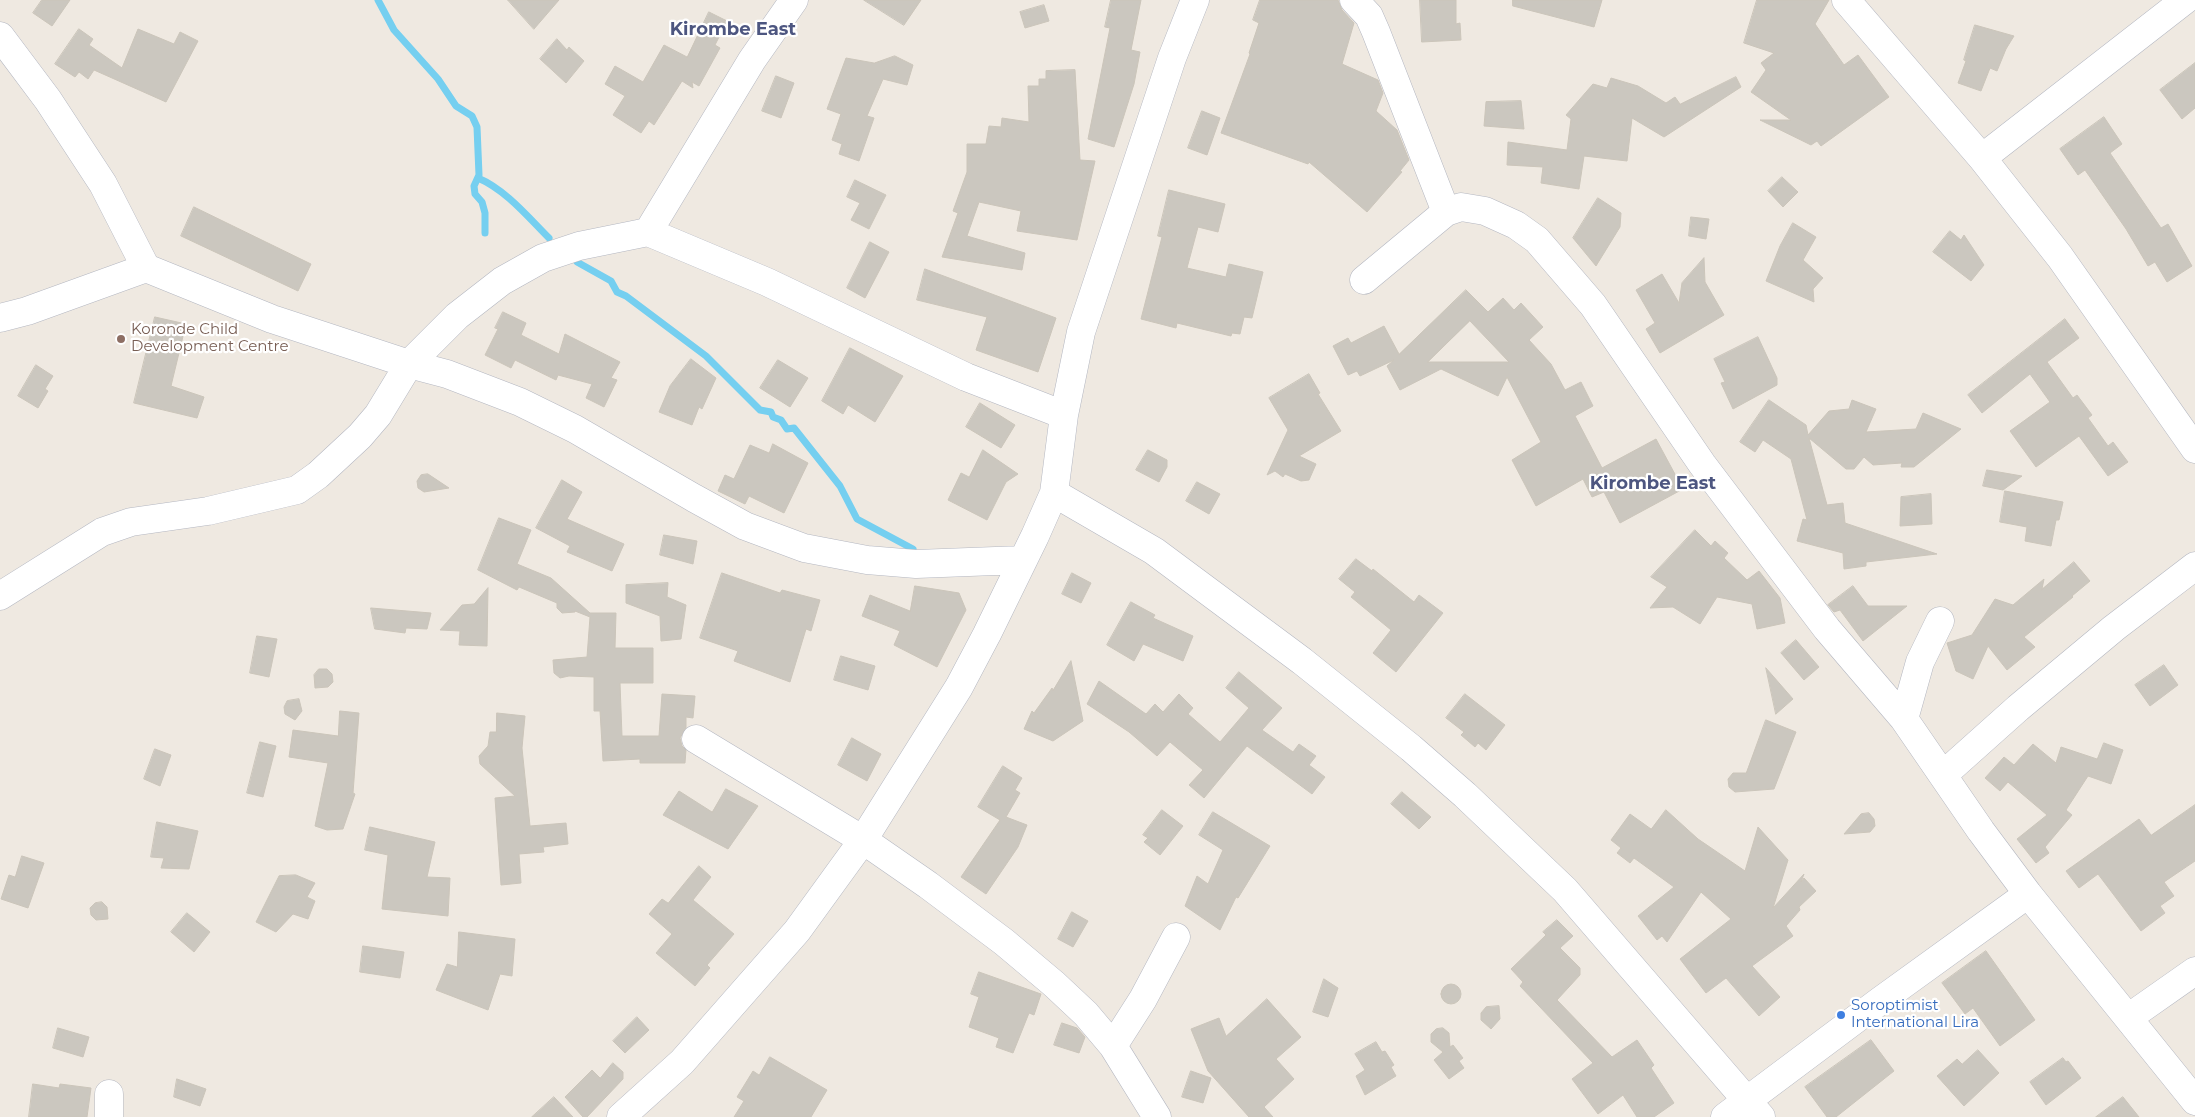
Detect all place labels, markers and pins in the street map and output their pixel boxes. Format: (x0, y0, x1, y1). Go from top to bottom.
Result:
place label: Koronde Child Development Centre (131, 321, 288, 356)
marker: Koronde Child Development Centre (115, 333, 127, 345)
place label: Soroptimist International Lira (1851, 997, 1979, 1032)
marker: Soroptimist International Lira (1835, 1009, 1847, 1021)

